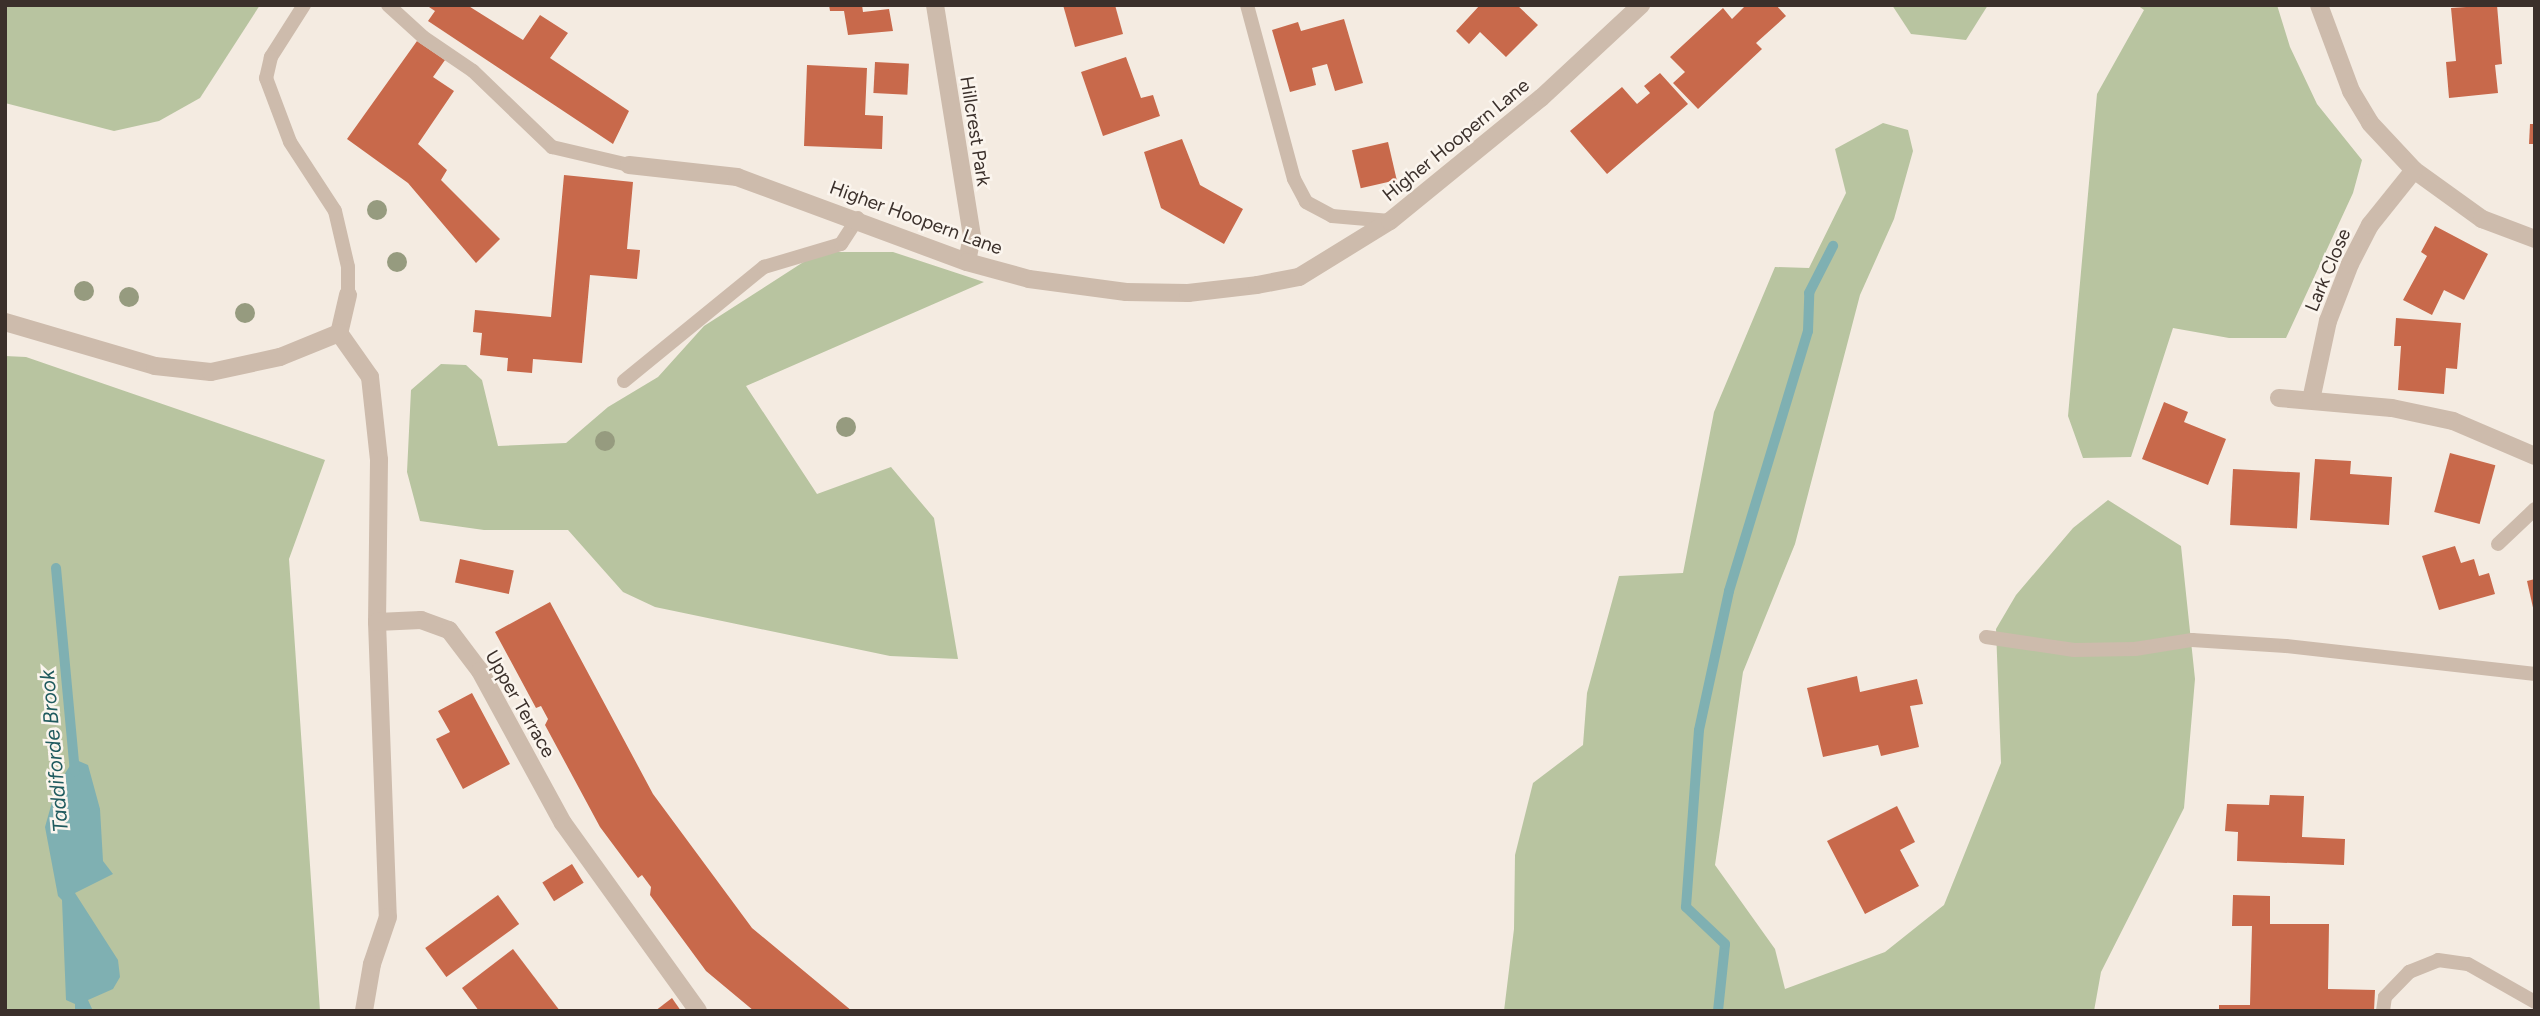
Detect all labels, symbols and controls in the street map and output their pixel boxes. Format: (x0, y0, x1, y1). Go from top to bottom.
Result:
street label: Hillcrest Park (955, 74, 995, 188)
street label: Higher Hoopern Lane (1378, 74, 1534, 206)
street label: Higher Hoopern Lane (827, 176, 1005, 260)
street label: Lark Close (2300, 225, 2356, 315)
street label: Upper Terrace (480, 646, 560, 762)
water label: Taddiforde Brook (34, 669, 74, 833)

